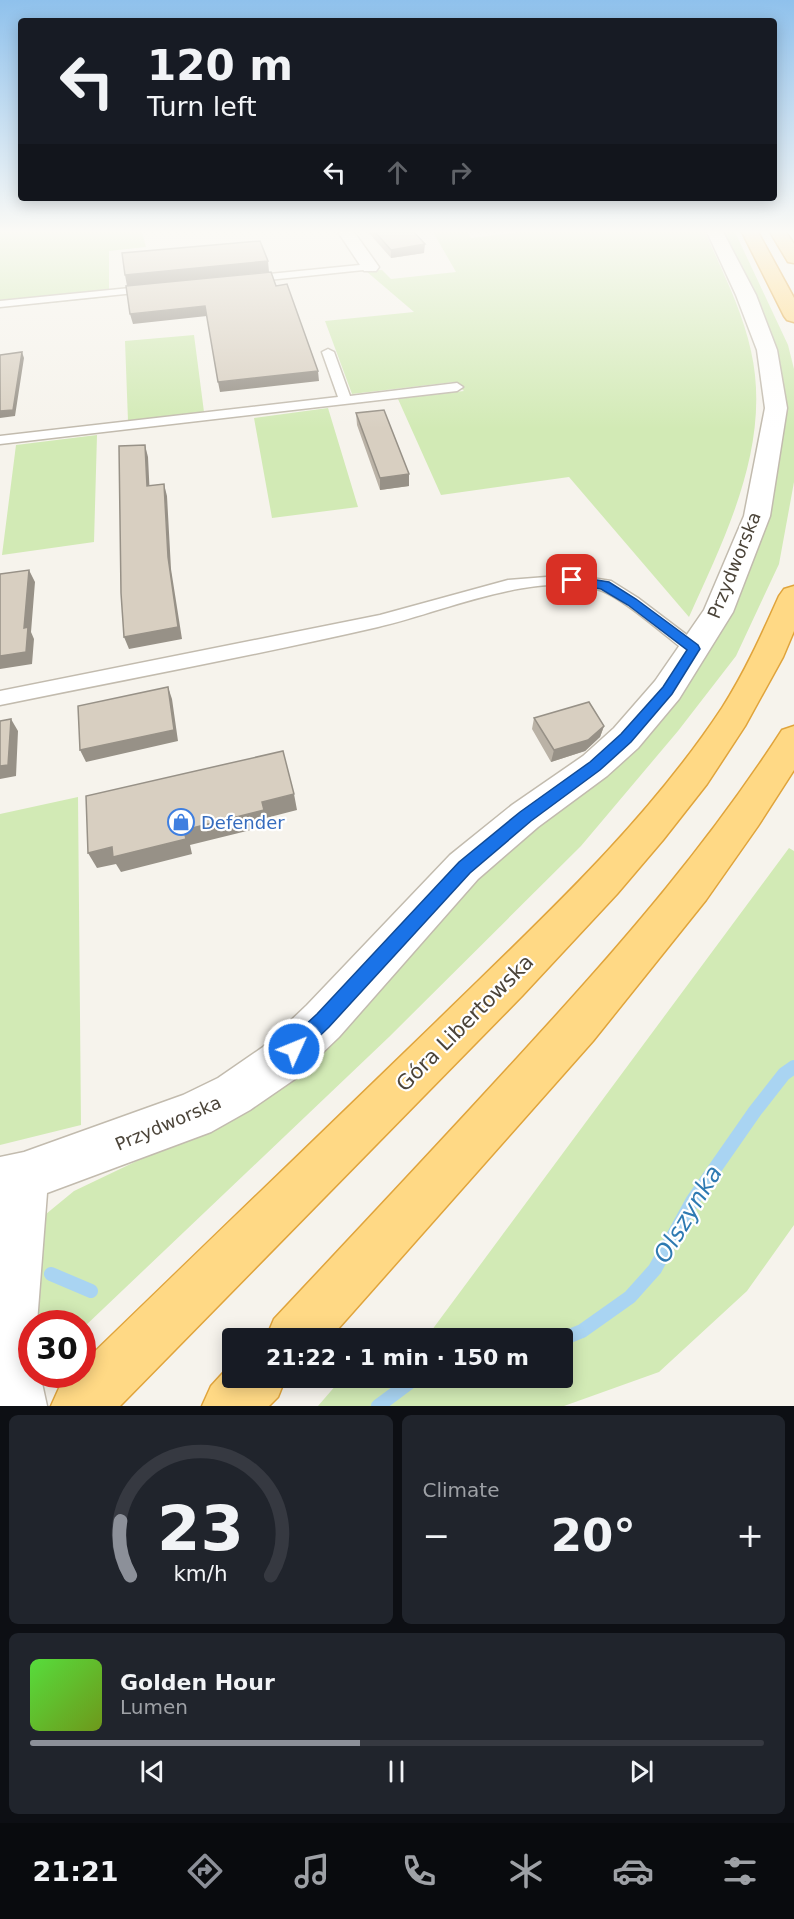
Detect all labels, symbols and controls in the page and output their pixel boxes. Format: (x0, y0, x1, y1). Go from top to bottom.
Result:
text: 120 m (147, 41, 293, 90)
icon: left (48, 42, 126, 120)
text: Turn left (147, 91, 257, 122)
icon: left (318, 156, 351, 189)
icon: ahead (381, 156, 414, 189)
icon: right (444, 156, 477, 189)
street label: Przydworska (703, 509, 765, 621)
pin (546, 554, 597, 605)
icon: arrive (555, 563, 588, 596)
shop icon: Defender (166, 807, 196, 837)
place label: Defender (201, 812, 285, 833)
street label: Góra Libertowska (392, 950, 538, 1096)
position arrow (262, 1017, 326, 1081)
street label: Przydworska (112, 1091, 224, 1155)
water label: Olszynka (648, 1160, 728, 1268)
speed limit sign: 30 (18, 1310, 96, 1388)
text: 21:22 · 1 min · 150 m (266, 1345, 529, 1370)
text: Climate (423, 1478, 499, 1502)
text: 23 (157, 1492, 244, 1565)
text: 20° (551, 1509, 636, 1562)
text: − (423, 1516, 450, 1555)
text: + (736, 1516, 764, 1555)
text: km/h (174, 1562, 228, 1587)
text: Golden Hour (120, 1670, 275, 1695)
text: Lumen (120, 1695, 188, 1719)
icon: previous (136, 1755, 169, 1788)
icon: pause (380, 1755, 413, 1788)
icon: next (625, 1755, 658, 1788)
icon: directions (184, 1850, 226, 1892)
icon: music (291, 1850, 333, 1892)
icon: phone (398, 1850, 440, 1892)
icon: climate (505, 1850, 547, 1892)
icon: car (612, 1850, 654, 1892)
icon: filters (719, 1850, 761, 1892)
text: 21:21 (33, 1856, 119, 1887)

